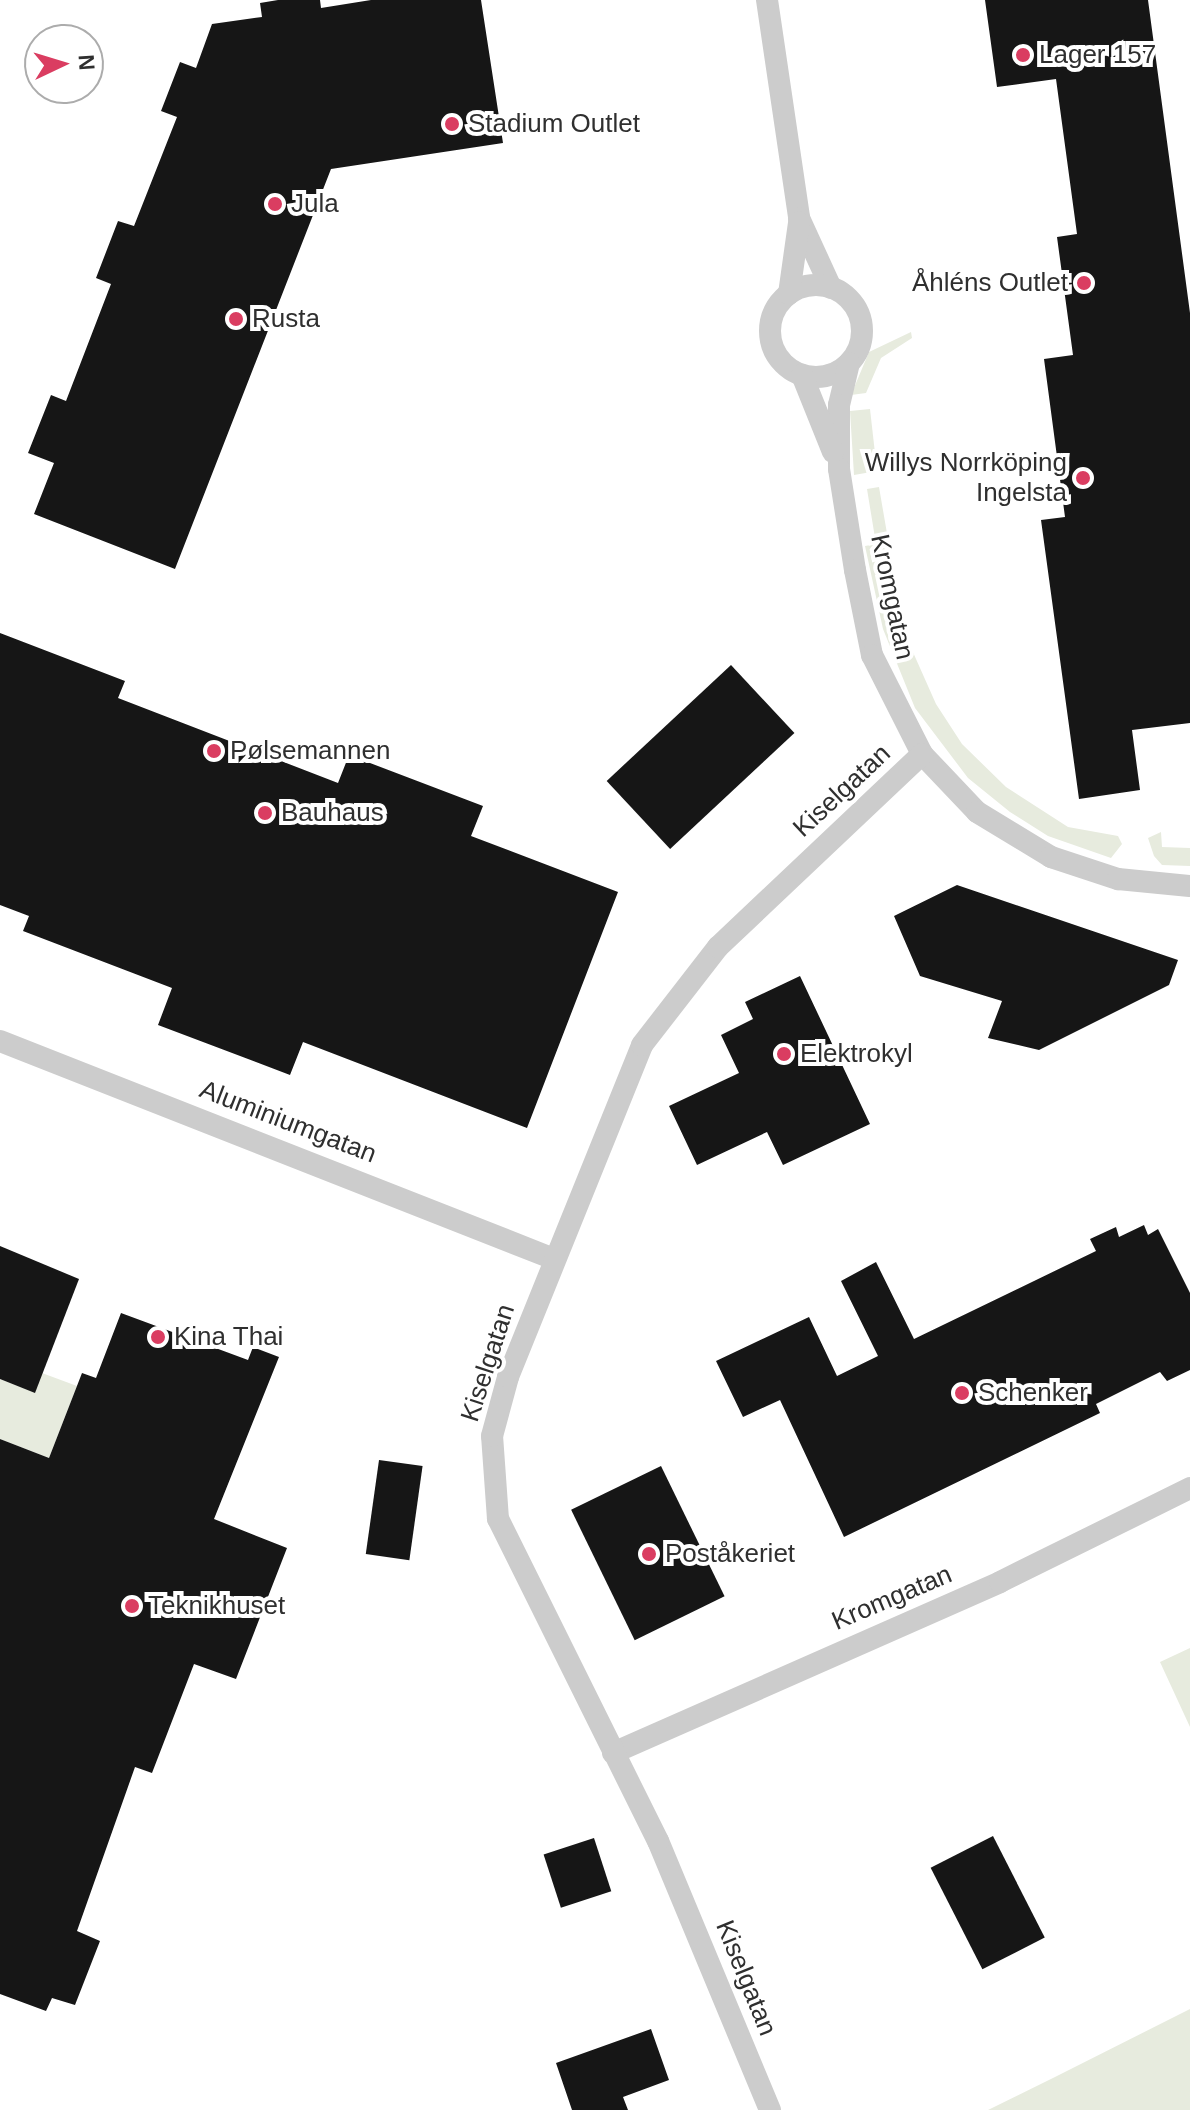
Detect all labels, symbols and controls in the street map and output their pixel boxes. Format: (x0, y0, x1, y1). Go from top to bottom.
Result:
north arrow (24, 24, 104, 104)
place label: Lager 157 (1039, 39, 1156, 71)
marker: Lager 157 (1014, 46, 1032, 64)
text: N (73, 54, 99, 71)
place label: Stadium Outlet (468, 108, 640, 140)
marker: Stadium Outlet (443, 115, 461, 133)
place label: Jula (291, 188, 339, 220)
marker: Jula (266, 195, 284, 213)
place label: Åhléns Outlet (912, 267, 1068, 299)
marker: Åhléns Outlet (1075, 274, 1093, 292)
place label: Rusta (252, 303, 320, 335)
marker: Rusta (227, 310, 245, 328)
place label: Willys Norrköping Ingelsta (865, 447, 1067, 508)
marker: Willys Norrköping Ingelsta (1074, 469, 1092, 487)
street label: Kromgatan (864, 532, 920, 662)
place label: Pølsemannen (230, 735, 390, 767)
street label: Kiselgatan (787, 738, 897, 844)
marker: Pølsemannen (205, 742, 223, 760)
place label: Bauhaus (281, 797, 384, 829)
marker: Bauhaus (256, 804, 274, 822)
place label: Elektrokyl (800, 1038, 913, 1070)
marker: Elektrokyl (775, 1045, 793, 1063)
street label: Aluminiumgatan (195, 1074, 381, 1170)
street label: Kiselgatan (454, 1300, 522, 1426)
place label: Kina Thai (174, 1321, 284, 1353)
marker: Kina Thai (149, 1328, 167, 1346)
place label: Schenker (978, 1377, 1088, 1409)
marker: Schenker (953, 1384, 971, 1402)
place label: Poståkeriet (665, 1538, 795, 1570)
marker: Poståkeriet (640, 1545, 658, 1563)
street label: Kromgatan (827, 1559, 957, 1637)
place label: Teknikhuset (148, 1590, 285, 1622)
marker: Teknikhuset (123, 1597, 141, 1615)
street label: Kiselgatan (709, 1916, 783, 2040)

